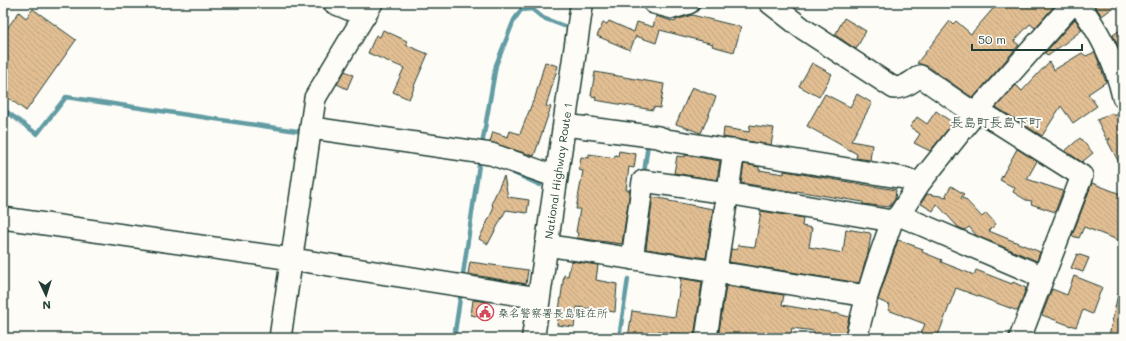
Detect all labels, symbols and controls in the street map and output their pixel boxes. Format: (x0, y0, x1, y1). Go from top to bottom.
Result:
scale bar (972, 26, 1082, 52)
text: 50 m (978, 31, 1006, 47)
street label: National Highway Route 1 (540, 102, 575, 240)
district label: 長島町長島下町 (950, 113, 1042, 130)
north arrow (26, 275, 66, 315)
text: N (42, 298, 51, 313)
public building icon: 桑名警察署長島駐在所 (475, 302, 495, 322)
place label: 桑名警察署長島駐在所 (498, 305, 608, 320)

